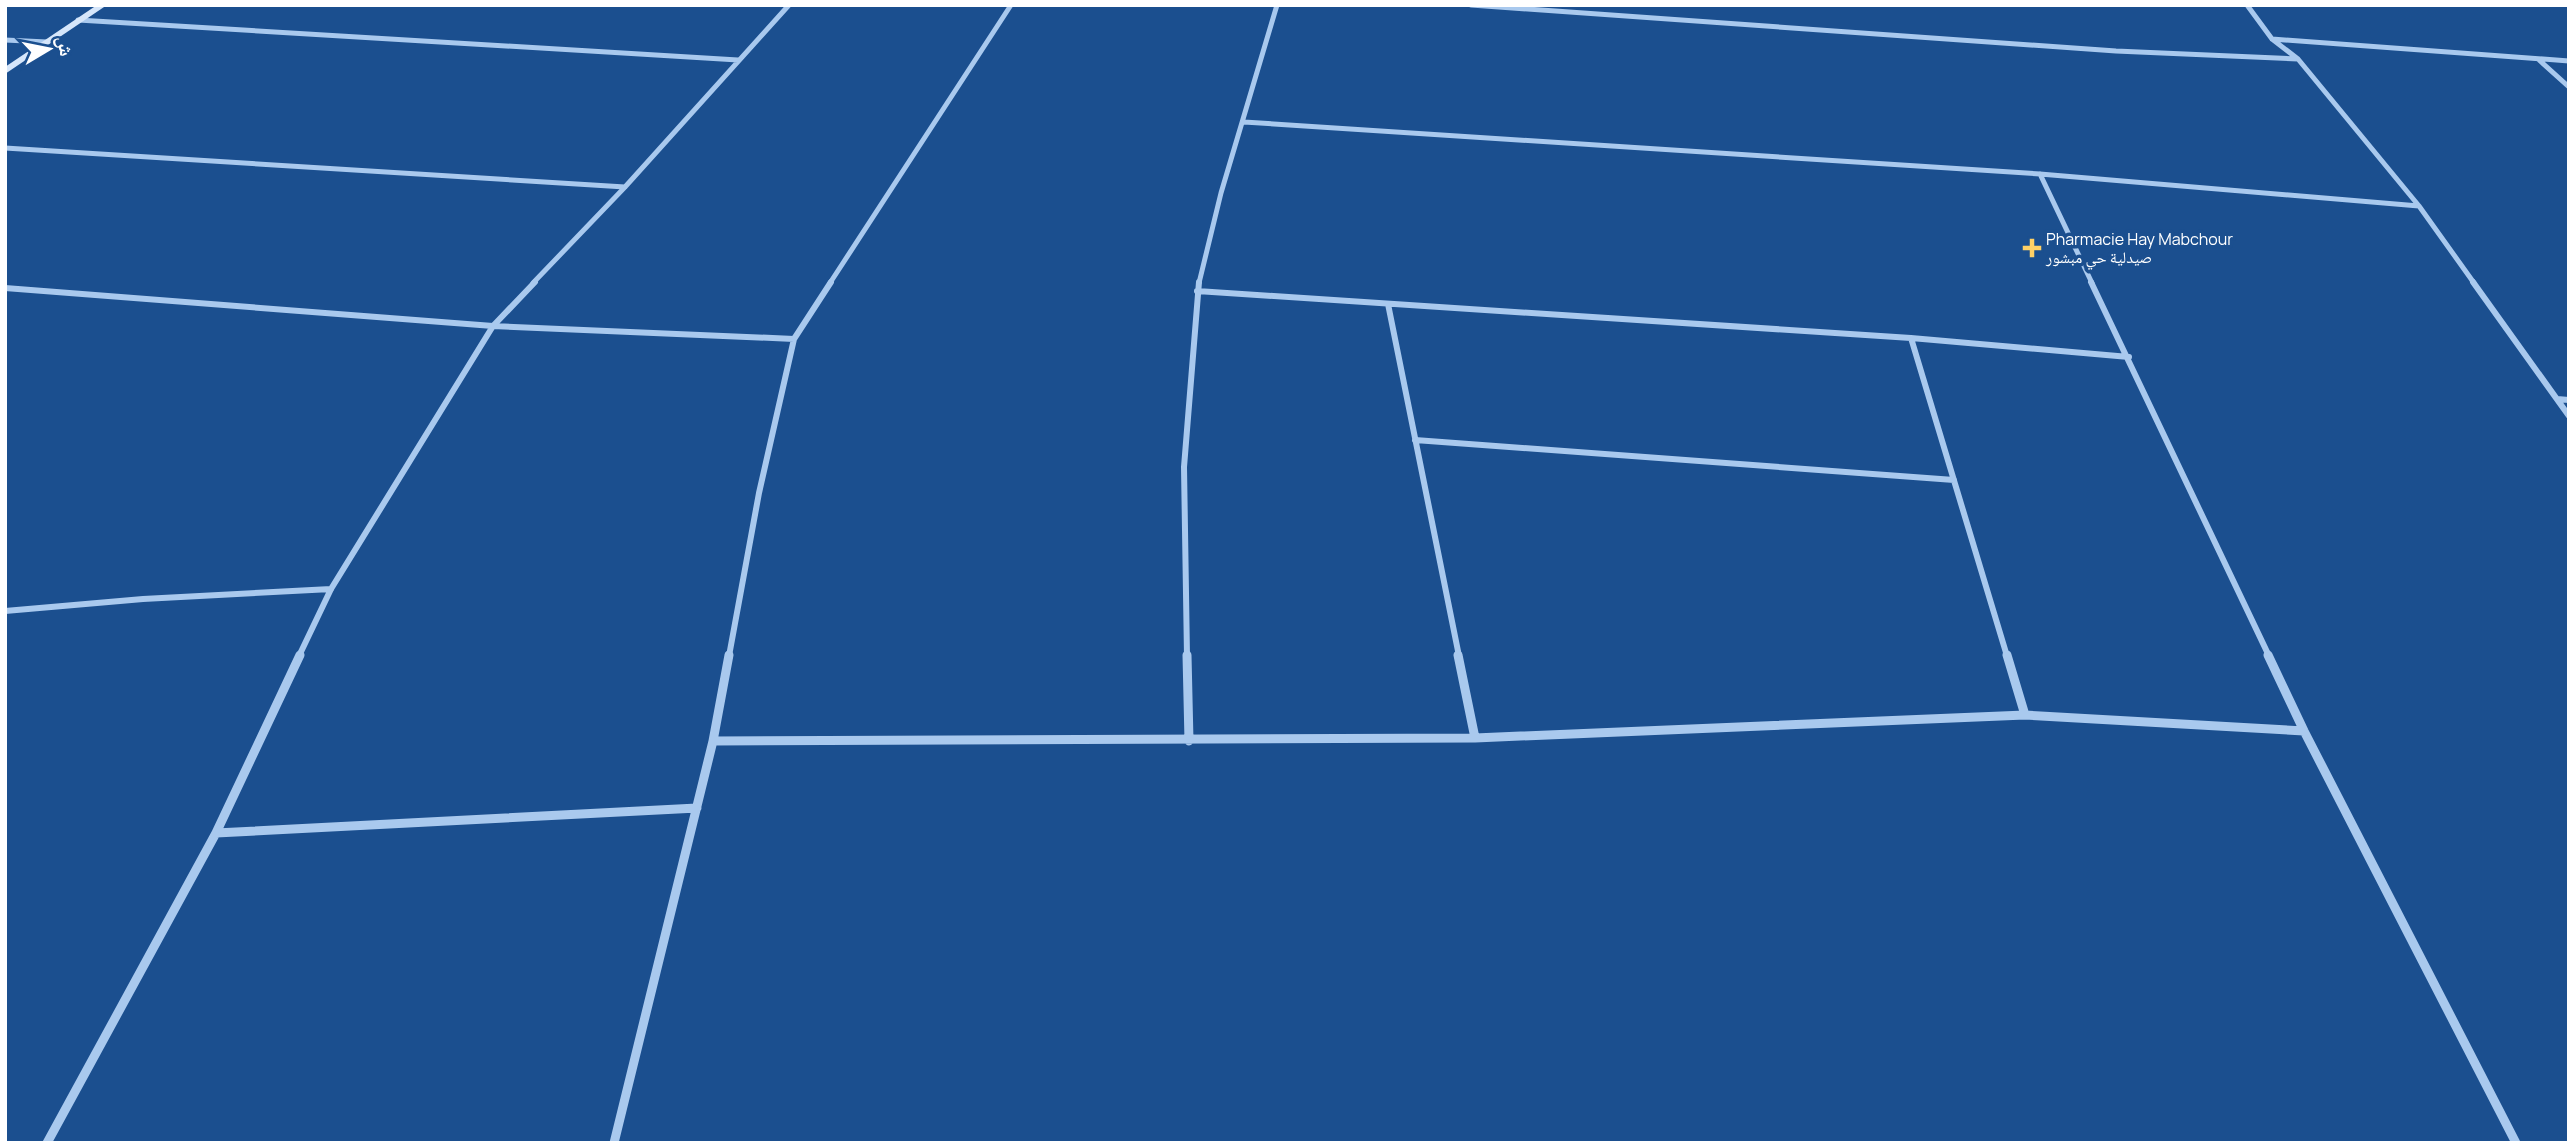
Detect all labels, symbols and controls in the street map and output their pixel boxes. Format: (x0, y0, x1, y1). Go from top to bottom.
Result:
north arrow (14, 14, 84, 84)
text: ش (51, 34, 80, 58)
place label: Pharmacie Hay Mabchour صيدلية حي مبشور (2045, 228, 2233, 270)
marker: Pharmacie Hay Mabchour صيدلية حي مبشور (2024, 240, 2040, 256)

